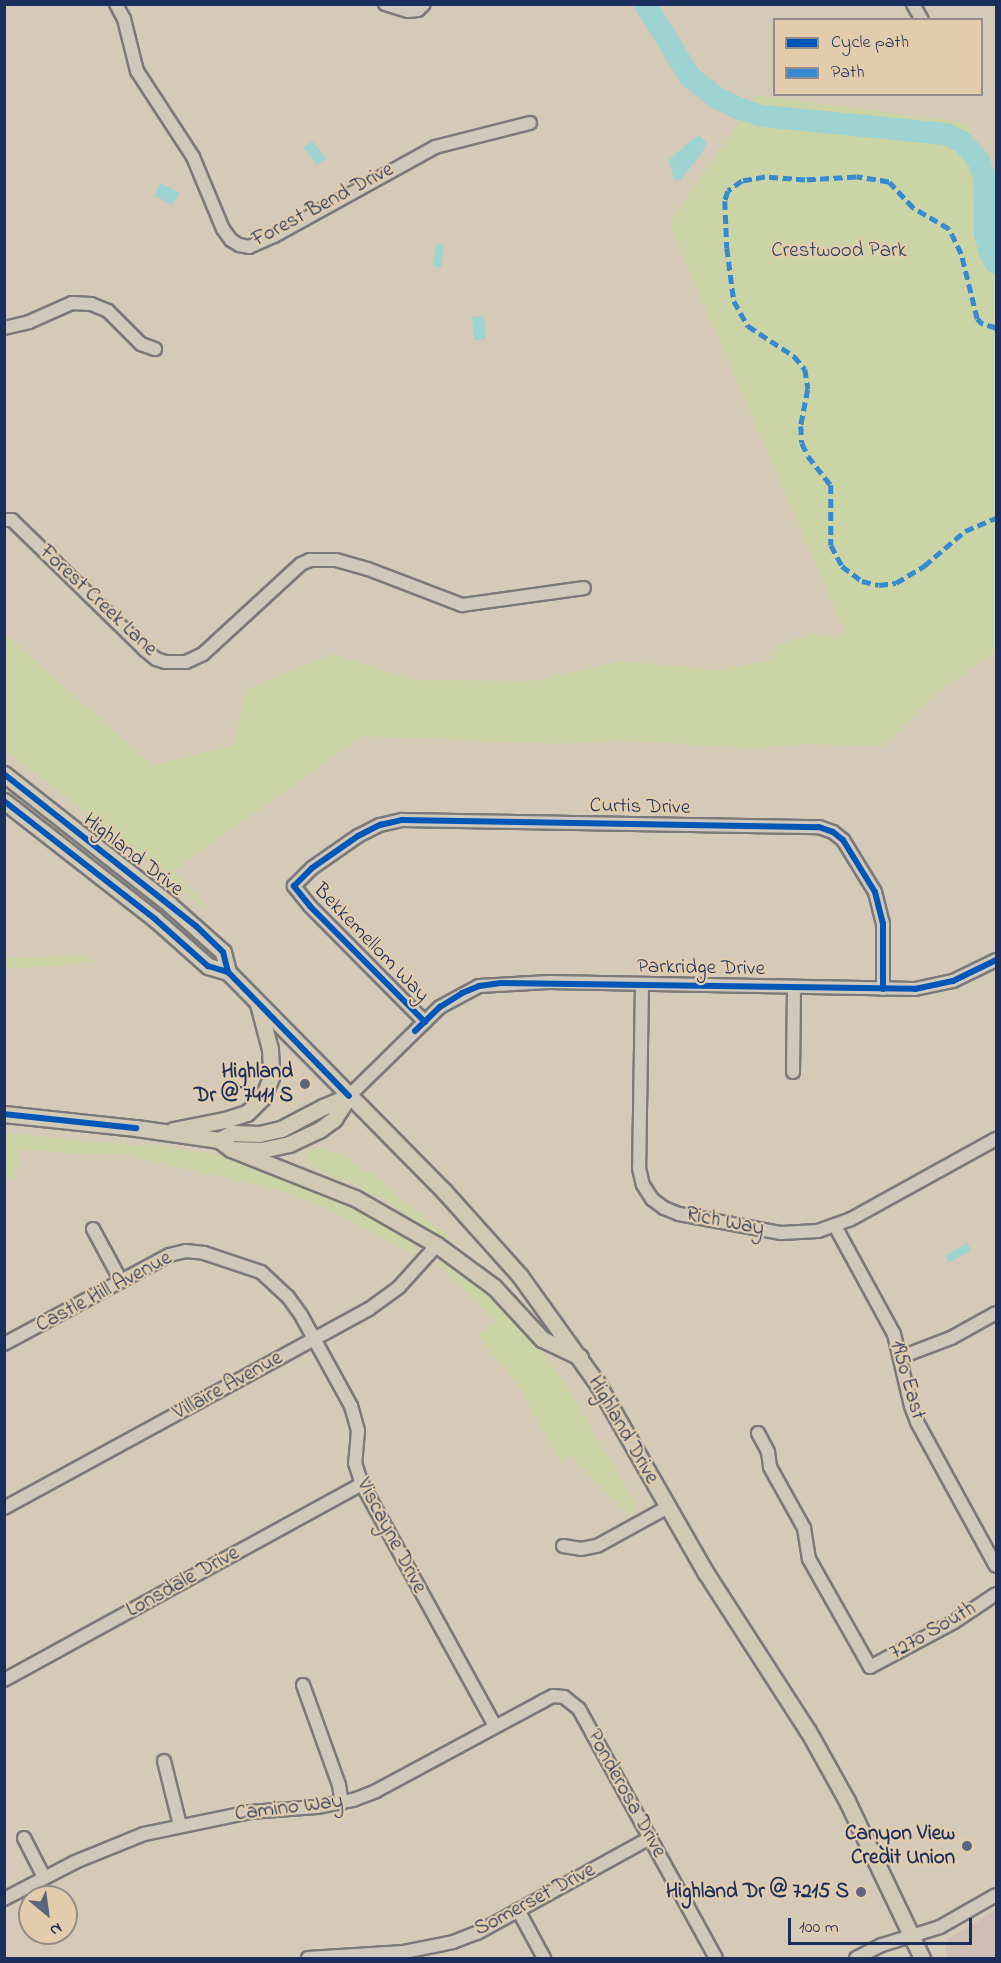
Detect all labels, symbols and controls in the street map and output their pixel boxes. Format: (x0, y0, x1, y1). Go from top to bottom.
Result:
legend (773, 18, 983, 96)
text: Cycle path (831, 30, 909, 56)
text: Path (831, 60, 865, 86)
street label: Forest Bend Drive (248, 157, 398, 253)
park label: Crestwood Park (771, 238, 907, 264)
street label: Forest Creek Lane (34, 540, 162, 662)
street label: Curtis Drive (589, 794, 691, 820)
street label: Highland Drive (78, 808, 188, 902)
street label: Bekkemellom Way (308, 878, 434, 1008)
street label: Parkridge Drive (637, 954, 765, 982)
place label: Highland Dr @ 7411 S (194, 1059, 293, 1109)
marker: Highland Dr @ 7411 S (298, 1077, 312, 1091)
street label: Rich Way (684, 1202, 766, 1242)
street label: Castle Hill Avenue (32, 1246, 176, 1338)
street label: 1950 East (884, 1338, 930, 1422)
street label: Villaire Avenue (169, 1346, 287, 1426)
street label: Highland Drive (582, 1371, 664, 1489)
street label: Viscayne Drive (350, 1474, 432, 1598)
street label: Lonsdale Drive (122, 1541, 244, 1623)
street label: 7270 South (885, 1596, 981, 1666)
street label: Ponderosa Drive (581, 1726, 671, 1862)
street label: Camino Way (233, 1789, 345, 1827)
place label: Canyon View Credit Union (845, 1821, 955, 1871)
marker: Canyon View Credit Union (960, 1839, 974, 1853)
street label: Somerset Drive (470, 1858, 600, 1942)
place label: Highland Dr @ 7215 S (666, 1879, 849, 1905)
north arrow (18, 1885, 78, 1945)
marker: Highland Dr @ 7215 S (854, 1885, 868, 1899)
scale bar (791, 1906, 976, 1944)
text: 100 m (799, 1915, 839, 1941)
text: N (45, 1916, 66, 1942)

